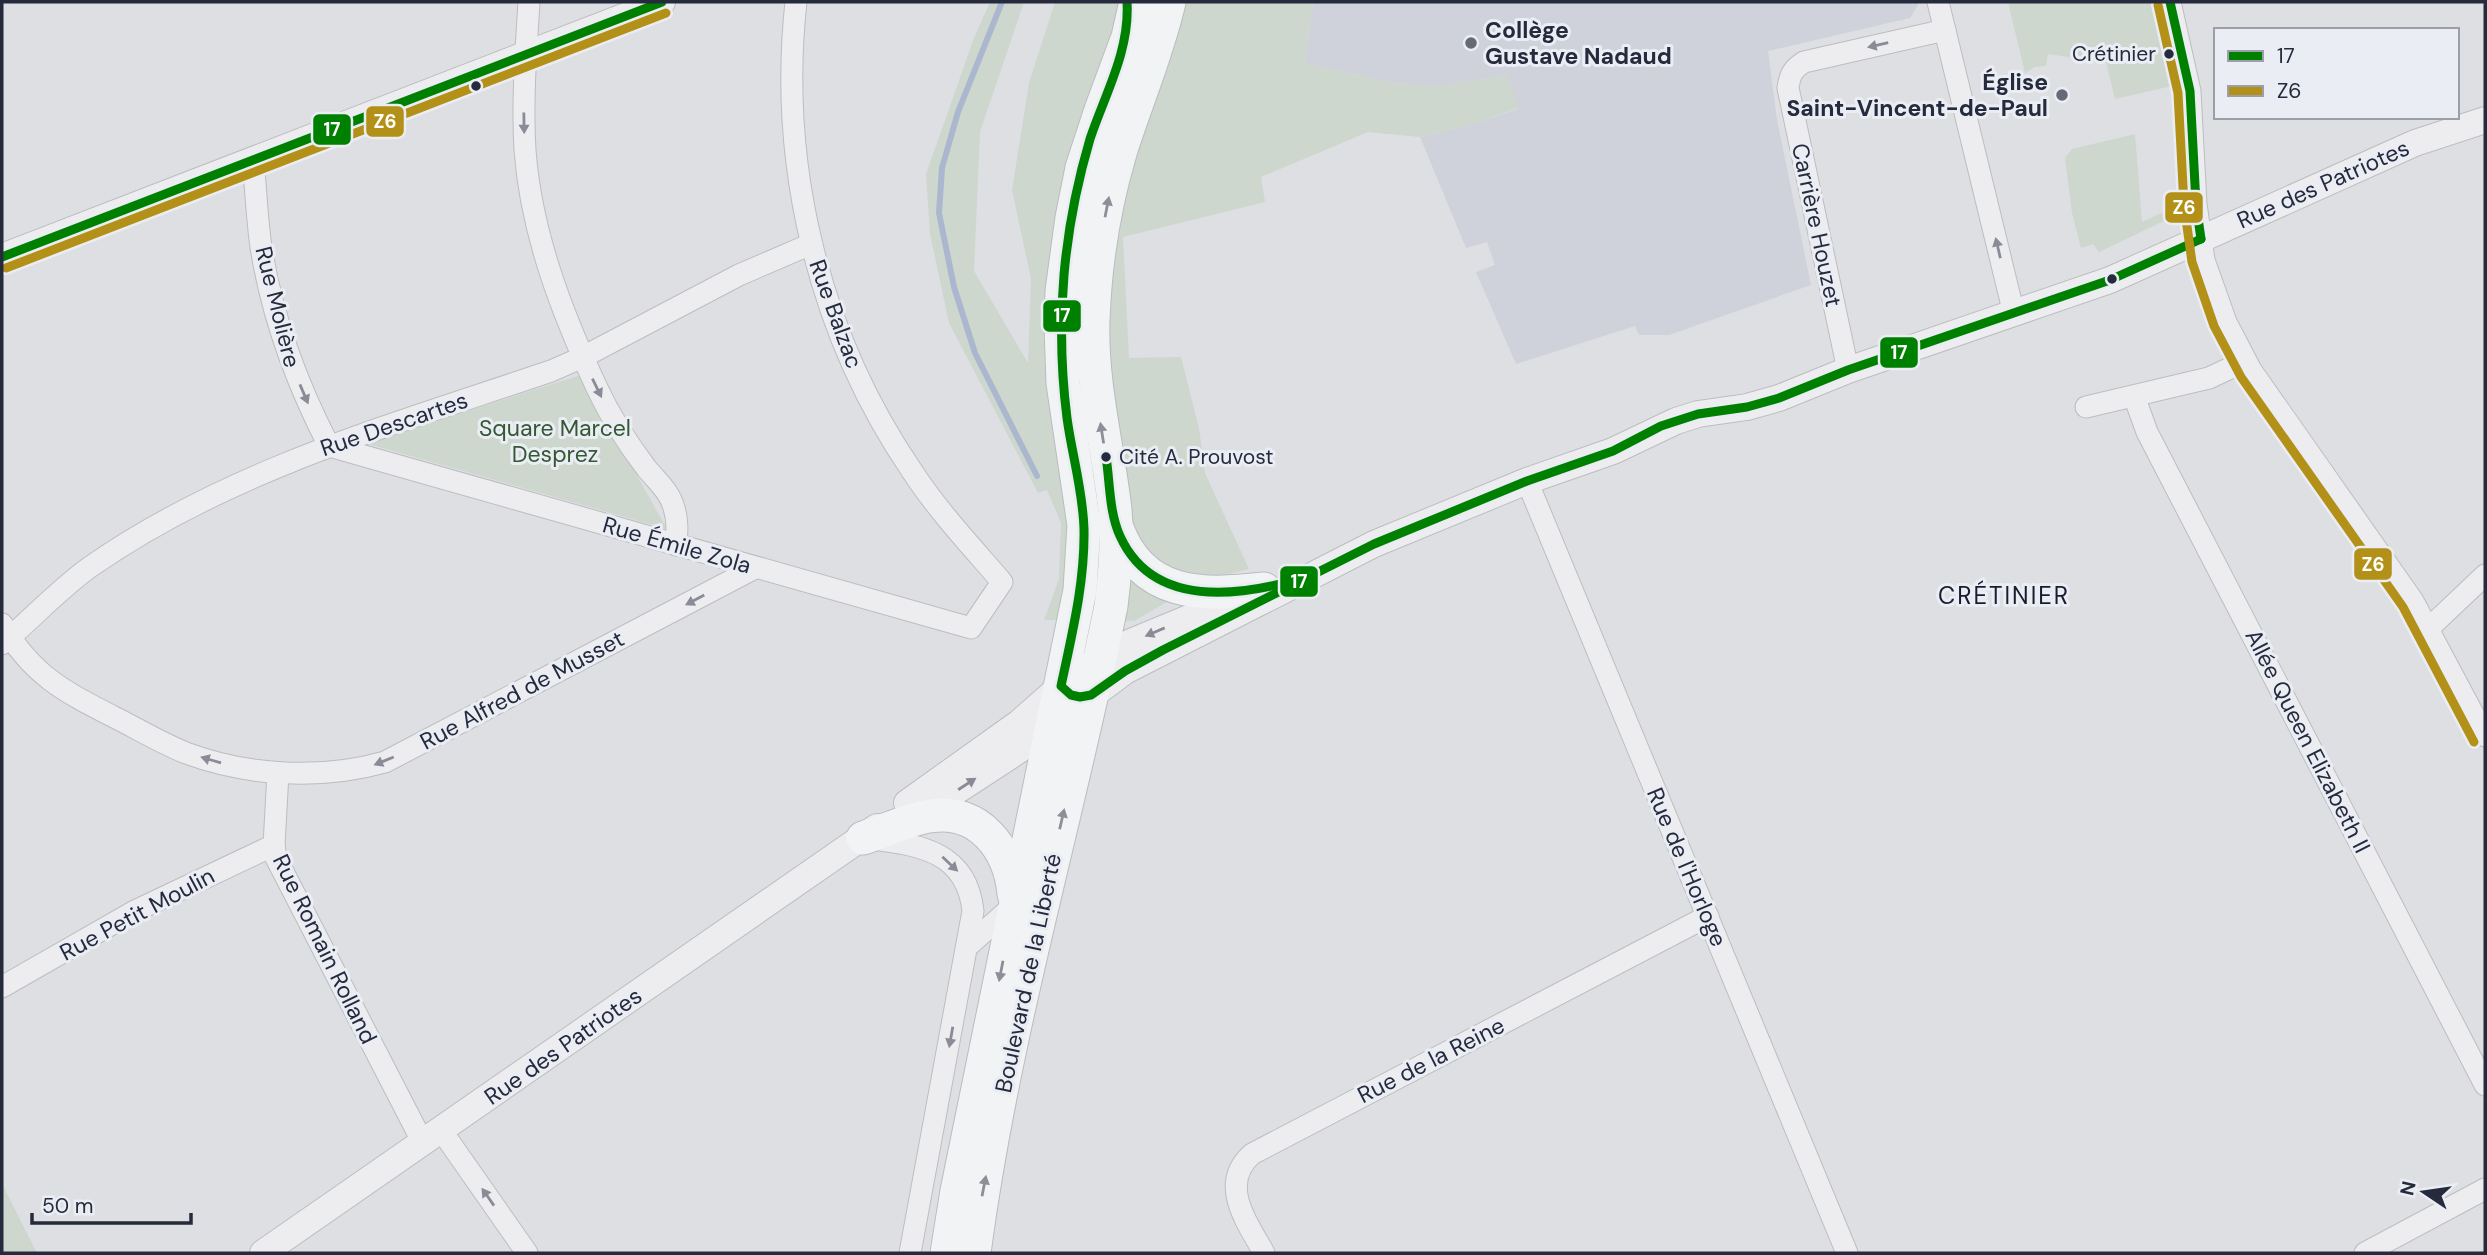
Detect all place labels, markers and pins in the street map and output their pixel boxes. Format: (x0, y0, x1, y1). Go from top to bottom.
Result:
place label: Collège Gustave Nadaud (1485, 15, 1672, 71)
marker: Collège Gustave Nadaud (1463, 35, 1479, 51)
place label: Crétinier (2072, 40, 2156, 68)
marker: Crétinier (2162, 47, 2176, 61)
place label: Église Saint-Vincent-de-Paul (1786, 67, 2048, 123)
unlabelled marker (469, 79, 483, 93)
marker: Église Saint-Vincent-de-Paul (2054, 87, 2070, 103)
unlabelled marker (2105, 272, 2119, 286)
place label: Cité A. Prouvost (1119, 443, 1274, 471)
marker: Cité A. Prouvost (1099, 450, 1113, 464)

